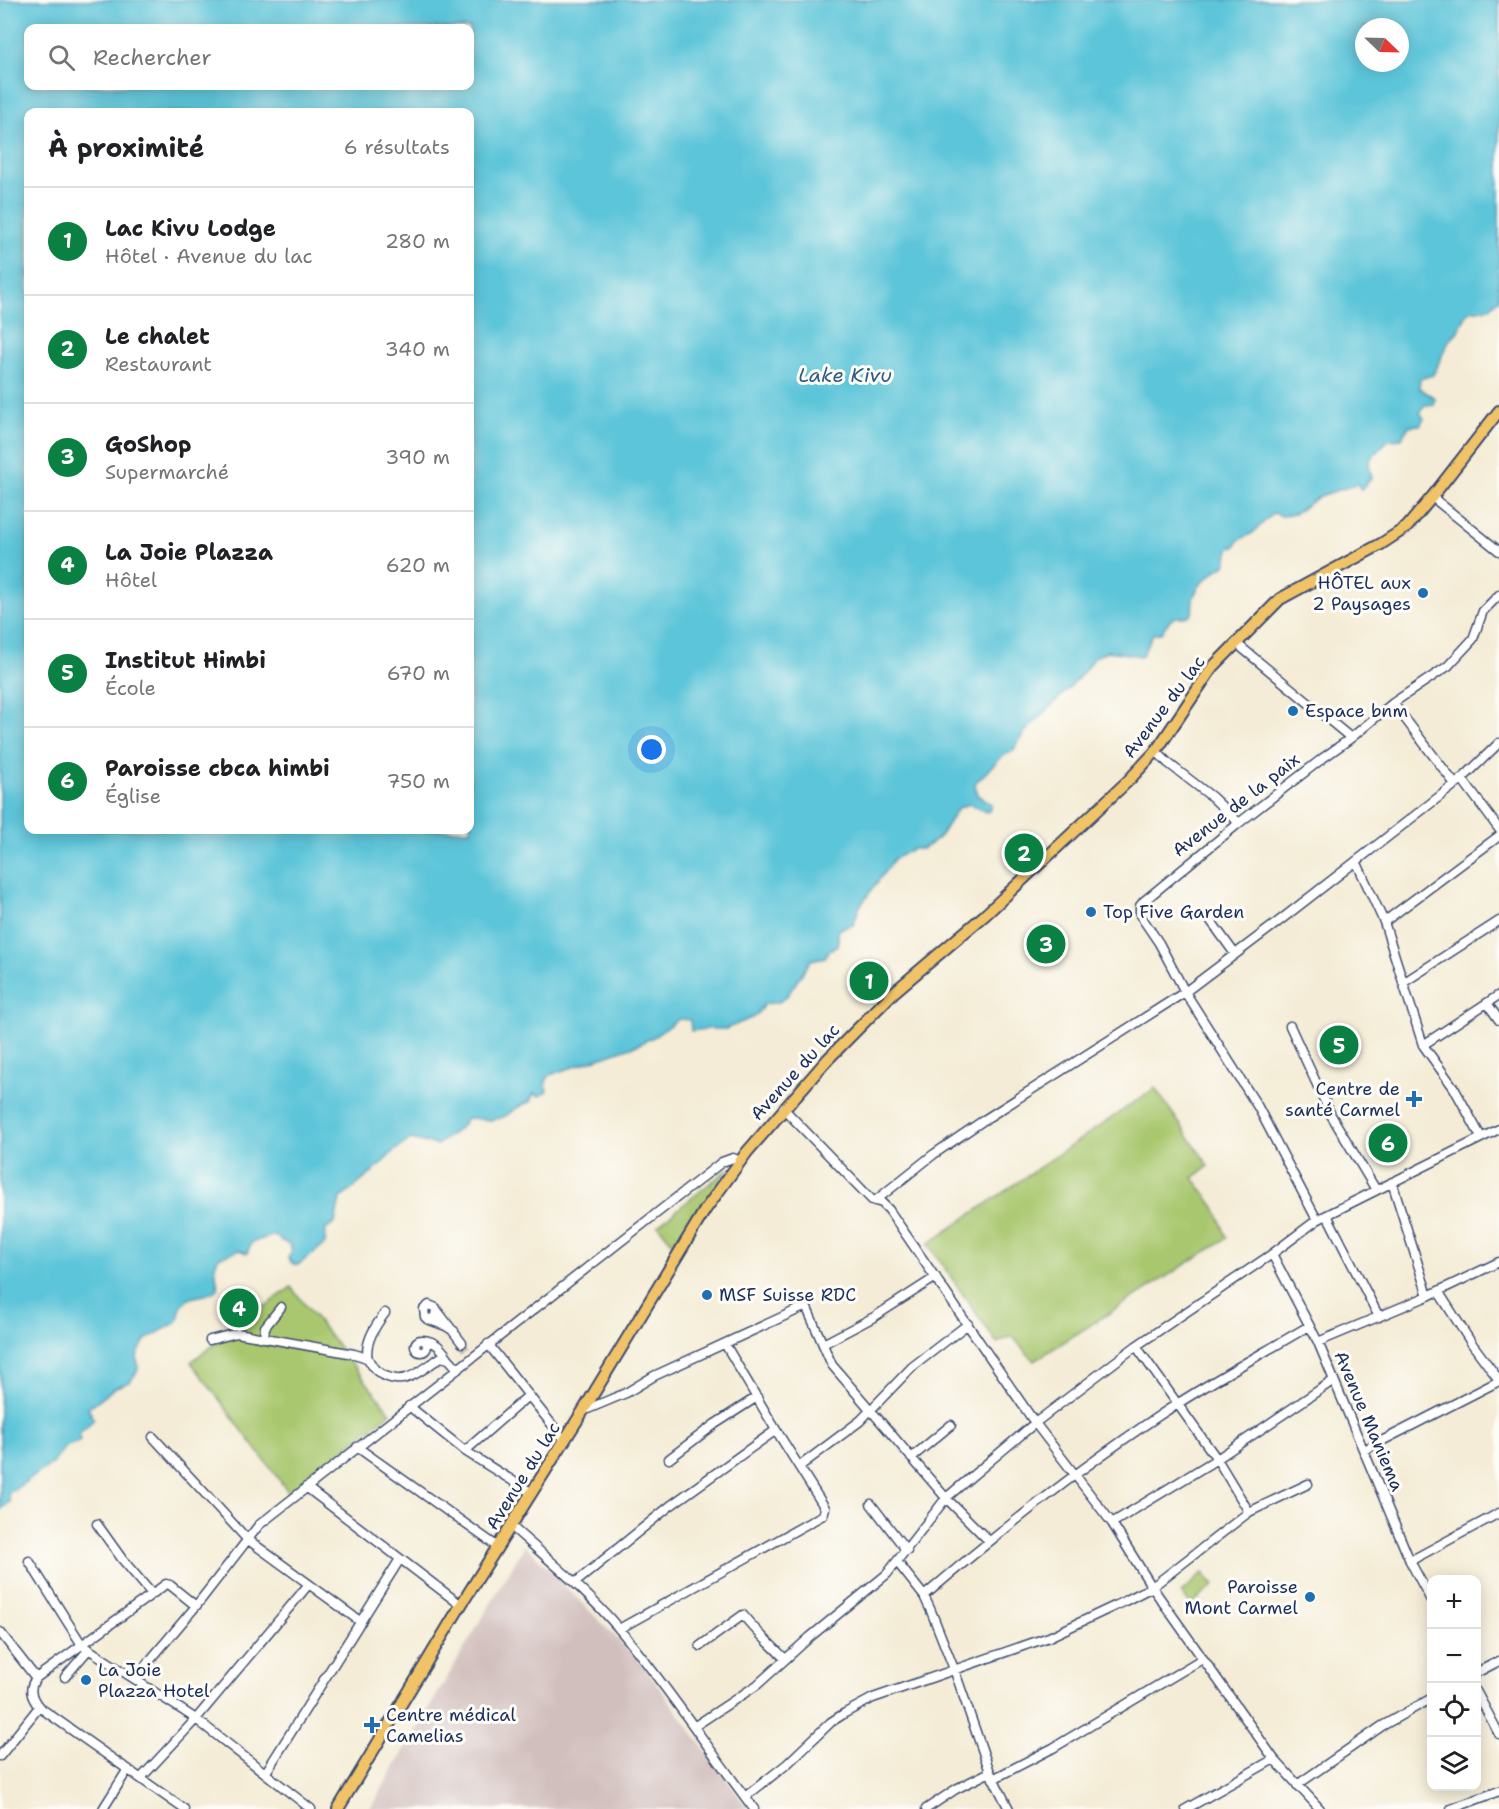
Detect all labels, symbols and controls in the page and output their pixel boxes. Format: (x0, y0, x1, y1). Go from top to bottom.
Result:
north arrow (1355, 18, 1409, 72)
search box (24, 24, 474, 90)
icon: search (45, 41, 78, 74)
text: Rechercher (93, 43, 212, 72)
text: À proximité (48, 130, 204, 165)
text: 6 résultats (344, 134, 450, 160)
text: Lac Kivu Lodge (105, 214, 276, 243)
text: 1 (63, 228, 72, 254)
text: 280 m (385, 228, 450, 254)
text: Hôtel · Avenue du lac (105, 243, 313, 269)
text: Le chalet (105, 322, 210, 351)
text: 2 (61, 336, 75, 362)
text: 340 m (385, 336, 450, 362)
text: Restaurant (105, 351, 212, 377)
water label: Lake Kivu (798, 362, 892, 388)
text: GoShop (105, 430, 192, 459)
text: 3 (61, 444, 75, 470)
text: 390 m (385, 444, 450, 470)
text: Supermarché (105, 459, 229, 485)
text: La Joie Plazza (105, 538, 273, 567)
text: 4 (61, 552, 75, 578)
text: 620 m (386, 552, 450, 578)
text: Hôtel (105, 567, 157, 593)
place label: HÔTEL aux 2 Paysages (1312, 571, 1411, 616)
marker: HÔTEL aux 2 Paysages (1416, 586, 1430, 600)
text: Institut Himbi (105, 646, 266, 675)
street label: Avenue du lac (1117, 651, 1211, 763)
text: 5 (61, 660, 74, 686)
text: 670 m (387, 660, 450, 686)
text: École (105, 675, 156, 701)
place label: Espace bnm (1305, 699, 1408, 723)
marker: Espace bnm (1286, 704, 1300, 718)
your location (637, 735, 666, 764)
street label: Avenue de la paix (1167, 748, 1305, 862)
text: Paroisse cbca himbi (105, 754, 330, 783)
text: 6 (61, 768, 75, 794)
text: 750 m (387, 768, 450, 794)
text: Église (105, 783, 161, 809)
pin: 2 (1004, 830, 1044, 876)
place label: Top Five Garden (1103, 900, 1244, 924)
marker: Top Five Garden (1084, 905, 1098, 919)
pin: 3 (1026, 922, 1066, 966)
pin: 1 (850, 958, 888, 1004)
street label: Avenue du lac (745, 1018, 845, 1126)
pin: 5 (1320, 1022, 1358, 1068)
place label: Centre de santé Carmel (1285, 1077, 1401, 1122)
marker: Centre de santé Carmel (1405, 1090, 1423, 1108)
pin: 6 (1368, 1120, 1408, 1166)
place label: MSF Suisse RDC (719, 1283, 856, 1307)
pin: 4 (220, 1286, 258, 1330)
marker: MSF Suisse RDC (700, 1288, 714, 1302)
street label: Avenue Maniema (1329, 1347, 1409, 1495)
street label: Avenue du lac (480, 1418, 566, 1534)
place label: Paroisse Mont Carmel (1185, 1575, 1299, 1620)
map controls (1427, 1575, 1481, 1791)
button: + (1427, 1575, 1481, 1629)
marker: Paroisse Mont Carmel (1303, 1590, 1317, 1604)
button: − (1427, 1629, 1481, 1683)
place label: La Joie Plazza Hotel (98, 1658, 210, 1703)
marker: La Joie Plazza Hotel (79, 1673, 93, 1687)
button: locate (1427, 1683, 1481, 1737)
place label: Centre médical Camelias (386, 1703, 516, 1748)
marker: Centre médical Camelias (363, 1716, 381, 1734)
button: layers (1427, 1737, 1481, 1791)

